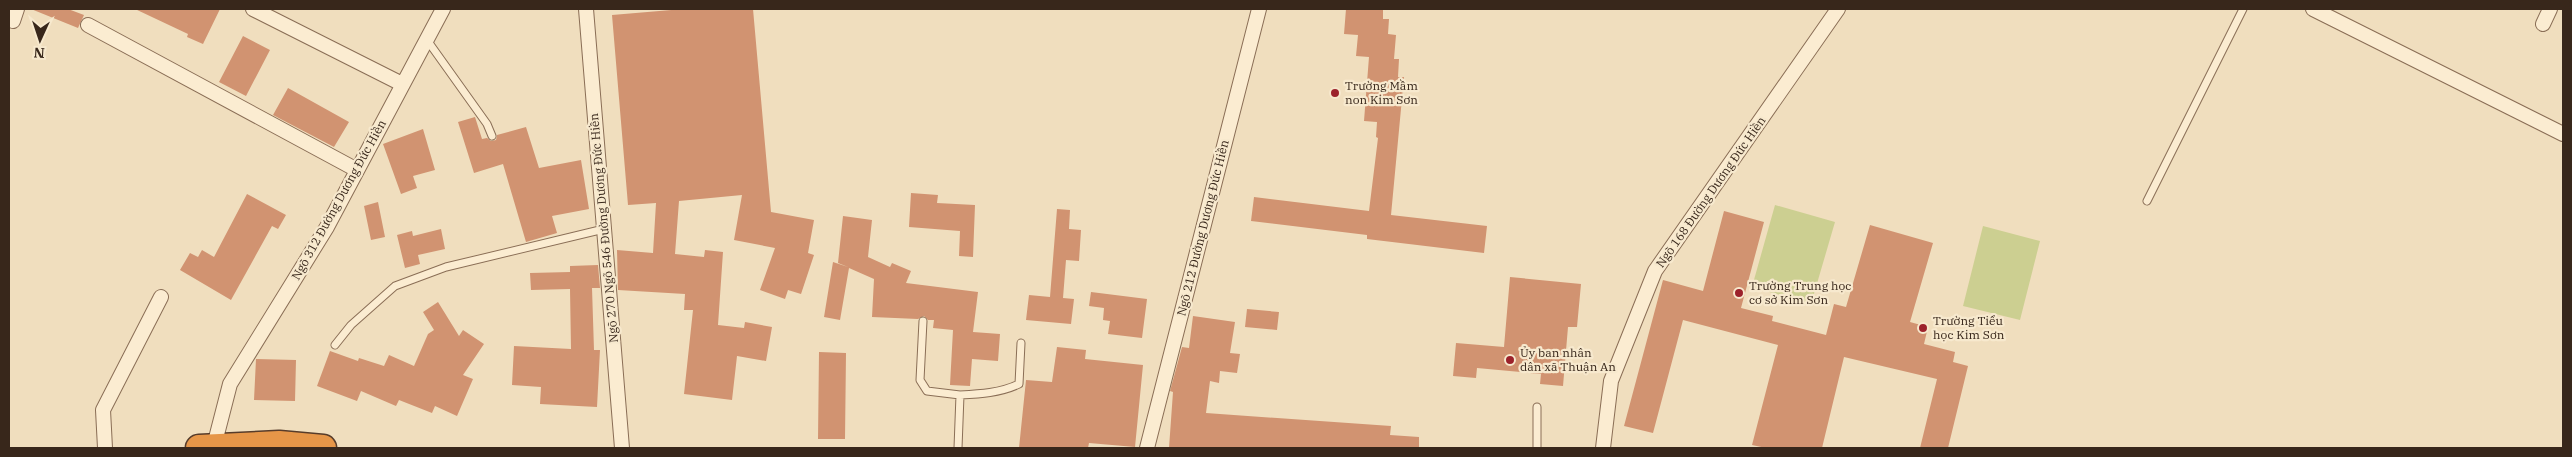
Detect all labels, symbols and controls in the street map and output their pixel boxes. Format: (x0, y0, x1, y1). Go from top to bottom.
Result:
north arrow (15, 15, 65, 65)
text: N (33, 44, 45, 62)
place label: Trường Mầm non Kim Sơn (1345, 78, 1418, 107)
marker: Trường Mầm non Kim Sơn (1329, 87, 1341, 99)
street label: Ngõ 270 Ngõ 546 Đường Dương Đức Hiền (586, 112, 621, 344)
street label: Ngõ 168 Đường Dương Đức Hiền (1653, 113, 1769, 270)
street label: Ngõ 312 Đường Dương Đức Hiền (288, 117, 389, 283)
street label: Ngõ 212 Đường Dương Đức Hiền (1173, 138, 1232, 318)
place label: Trường Trung học cơ sở Kim Sơn (1749, 278, 1852, 307)
marker: Trường Trung học cơ sở Kim Sơn (1733, 287, 1745, 299)
place label: Trường Tiểu học Kim Sơn (1933, 313, 2005, 342)
marker: Trường Tiểu học Kim Sơn (1917, 322, 1929, 334)
place label: Ủy ban nhân dân xã Thuận An (1520, 345, 1616, 374)
marker: Ủy ban nhân dân xã Thuận An (1504, 354, 1516, 366)

